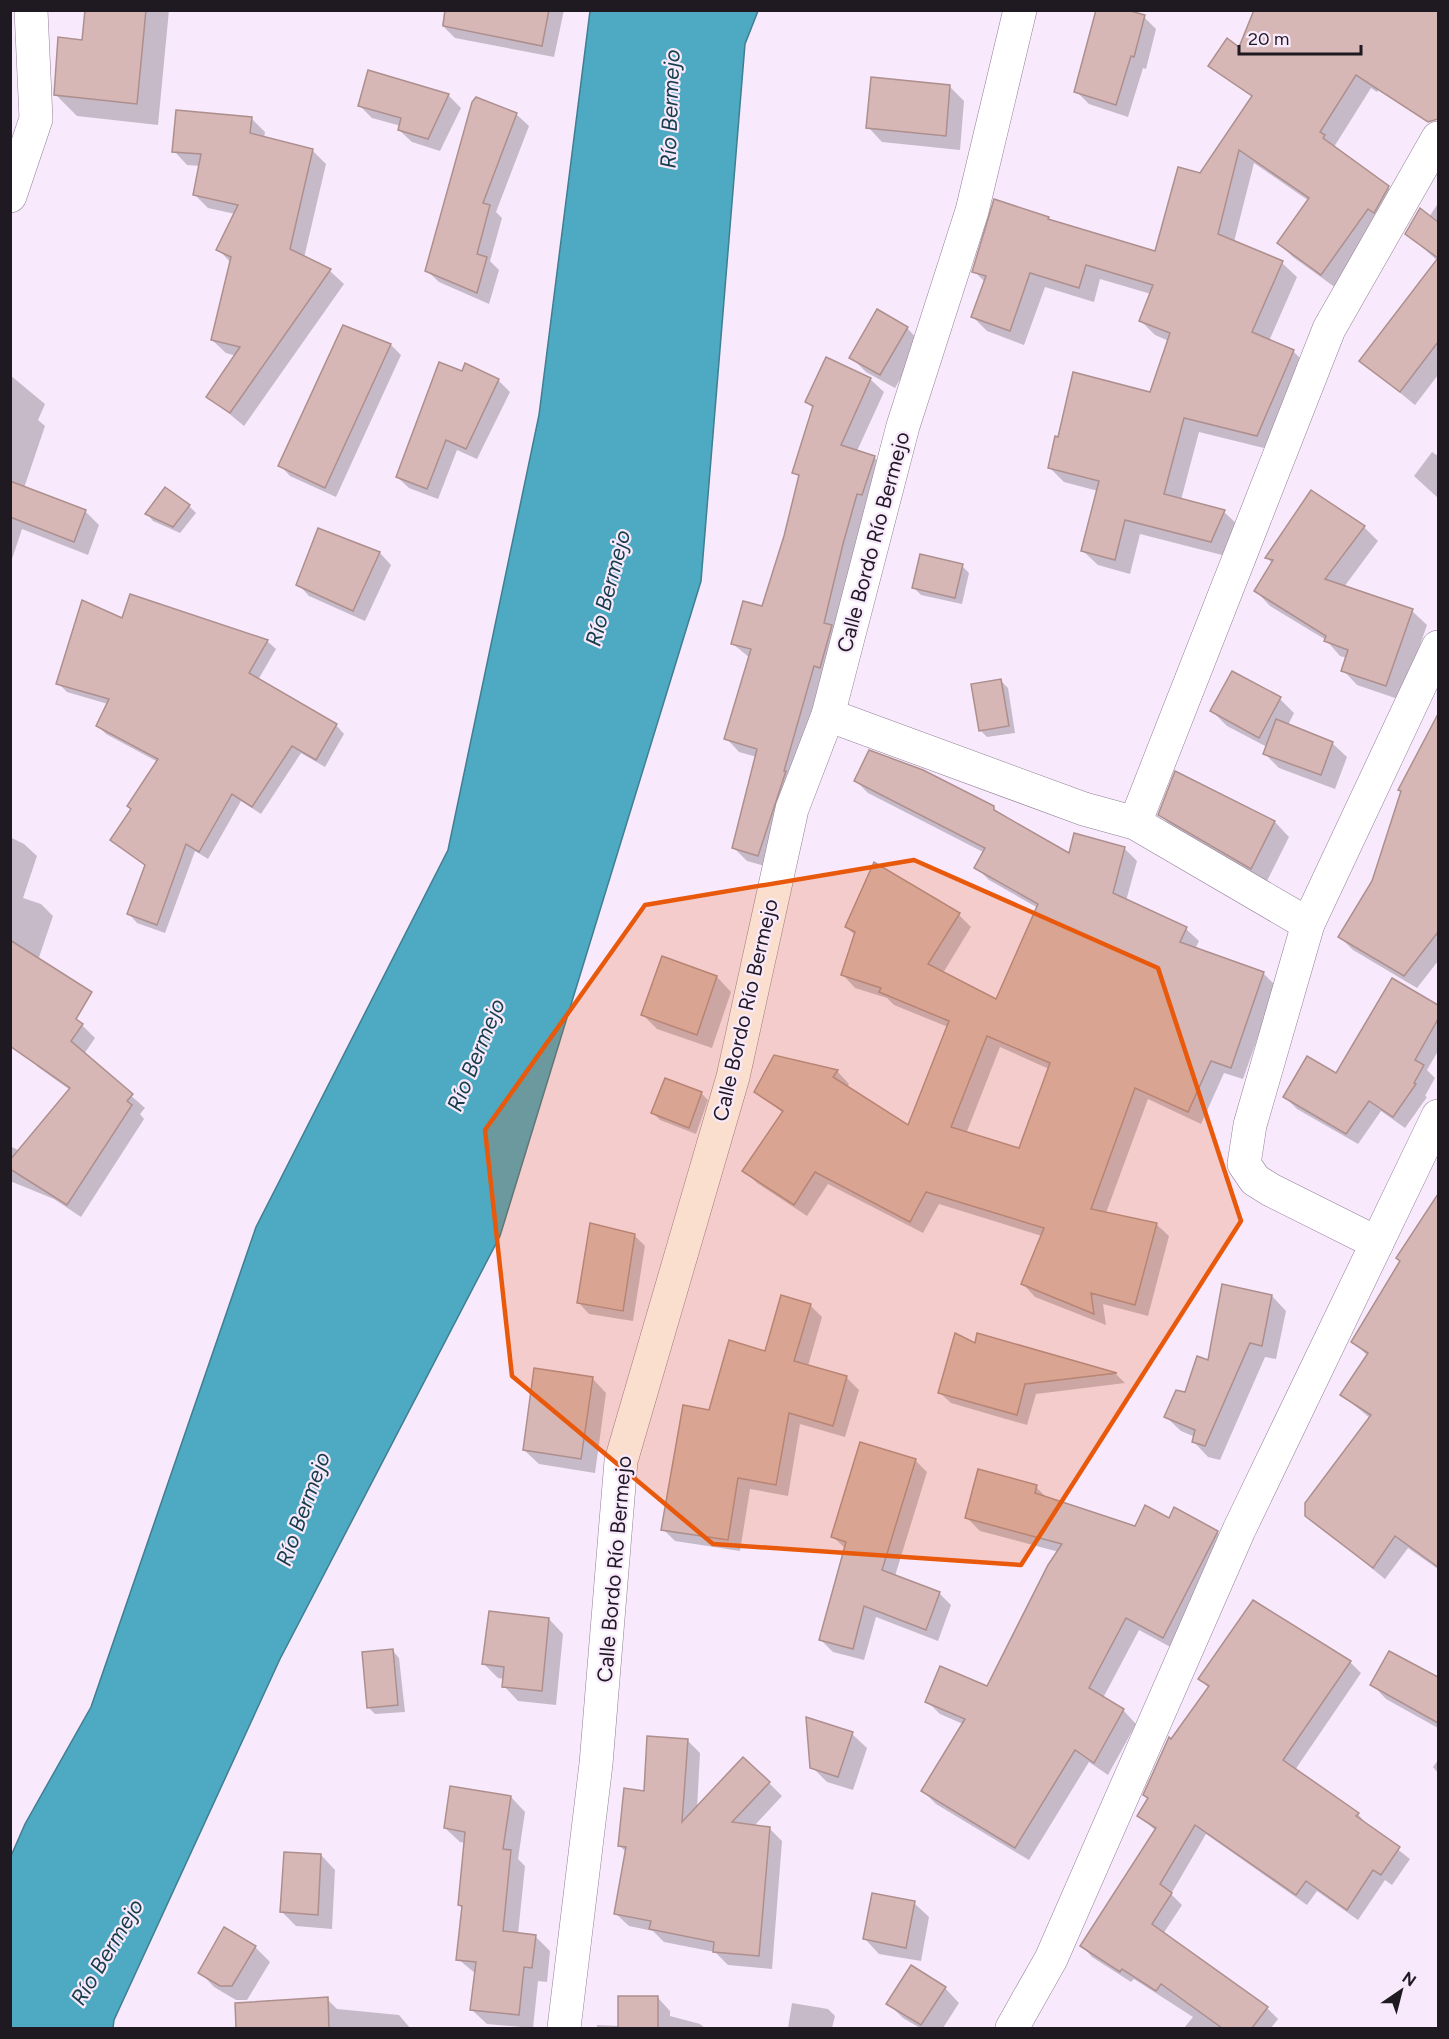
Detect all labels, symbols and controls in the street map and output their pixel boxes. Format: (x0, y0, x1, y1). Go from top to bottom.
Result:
scale bar (1239, 18, 1360, 56)
text: 20 m (1248, 28, 1289, 50)
water label: Río Bermejo (654, 49, 686, 169)
street label: Calle Bordo Río Bermejo (831, 429, 915, 655)
water label: Río Bermejo (580, 527, 637, 649)
street label: Calle Bordo Río Bermejo (707, 896, 783, 1124)
water label: Río Bermejo (441, 994, 511, 1115)
water label: Río Bermejo (270, 1448, 336, 1570)
street label: Calle Bordo Río Bermejo (592, 1455, 636, 1683)
water label: Río Bermejo (65, 1894, 149, 2010)
north arrow (1371, 1961, 1431, 2021)
text: N (1399, 1968, 1420, 1990)

